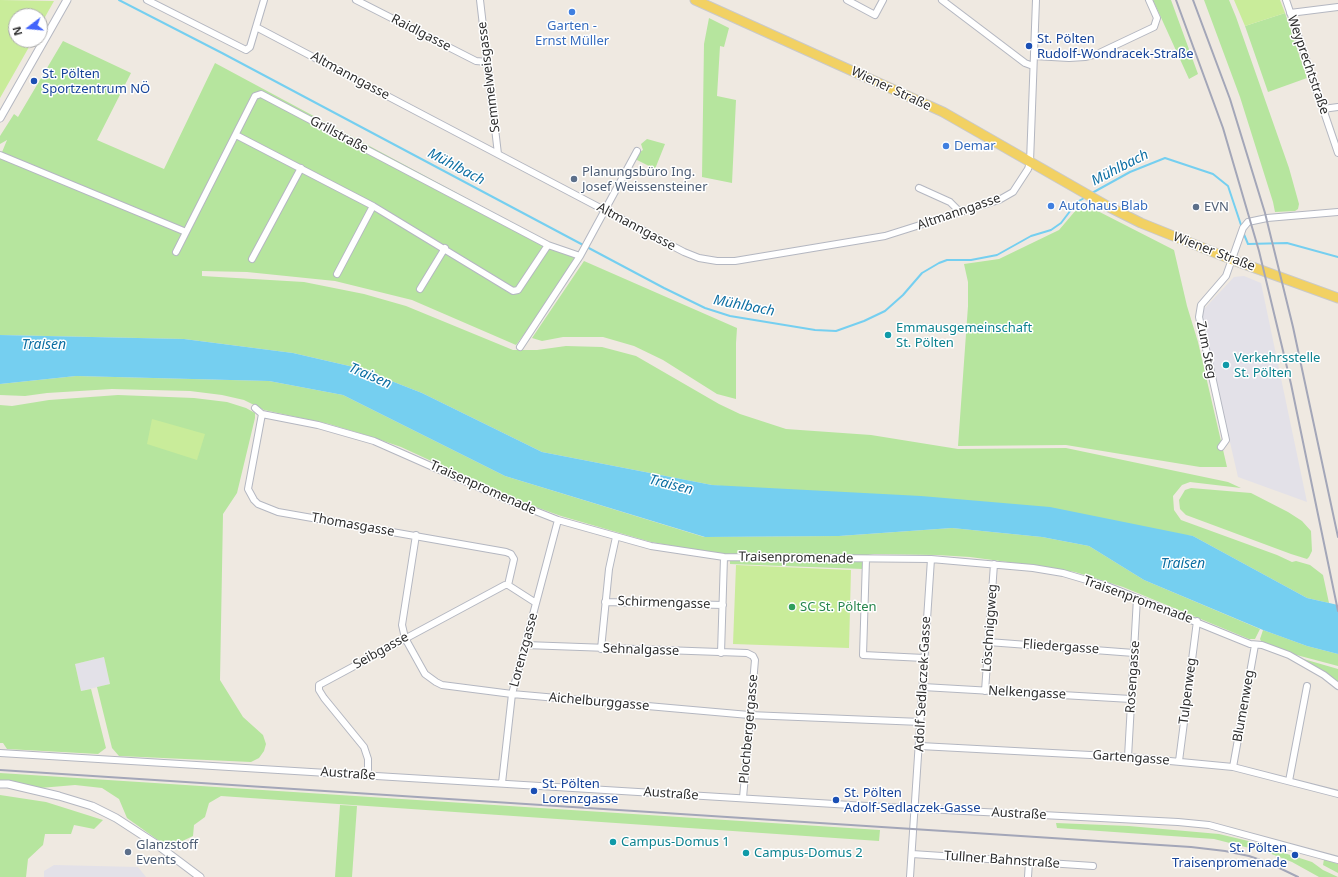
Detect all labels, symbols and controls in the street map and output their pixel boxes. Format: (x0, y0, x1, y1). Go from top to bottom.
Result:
marker: Garten - Ernst Müller (567, 7, 577, 17)
north arrow (8, 8, 48, 48)
street label: Raidlgasse (388, 11, 454, 55)
street label: Weyprechtstraße (1284, 13, 1332, 117)
place label: Garten - Ernst Müller (535, 18, 609, 49)
street label: Semmelweisgasse (474, 21, 504, 133)
text: N (9, 25, 25, 38)
place label: St. Pölten Rudolf-Wondracek-Straße (1037, 31, 1194, 62)
marker: St. Pölten Rudolf-Wondracek-Straße (1024, 41, 1034, 51)
street label: Altmanngasse (308, 49, 392, 103)
street label: Wiener Straße (848, 64, 934, 114)
place label: St. Pölten Sportzentrum NÖ (42, 66, 150, 97)
marker: St. Pölten Sportzentrum NÖ (29, 76, 39, 86)
street label: Grillstraße (307, 113, 371, 157)
place label: Demar (954, 138, 996, 154)
marker: Demar (941, 141, 951, 151)
water label: Mühlbach (425, 145, 487, 189)
water label: Mühlbach (1089, 146, 1151, 190)
place label: Planungsbüro Ing. Josef Weissensteiner (582, 164, 708, 195)
marker: Planungsbüro Ing. Josef Weissensteiner (569, 174, 579, 184)
street label: Altmanngasse (915, 190, 1003, 234)
place label: Autohaus Blab (1059, 198, 1148, 214)
place label: EVN (1204, 199, 1229, 215)
street label: Altmanngasse (594, 200, 678, 254)
marker: Autohaus Blab (1046, 201, 1056, 211)
marker: EVN (1191, 202, 1201, 212)
street label: Wiener Straße (1171, 229, 1257, 275)
water label: Mühlbach (712, 292, 776, 320)
place label: Emmausgemeinschaft St. Pölten (896, 320, 1032, 351)
street label: Zum Steg (1193, 320, 1219, 380)
marker: Emmausgemeinschaft St. Pölten (883, 330, 893, 340)
water label: Traisen (22, 337, 66, 353)
place label: Verkehrsstelle St. Pölten (1234, 350, 1320, 381)
water label: Traisen (346, 360, 394, 392)
marker: Verkehrsstelle St. Pölten (1221, 360, 1231, 370)
street label: Traisenpromenade (427, 457, 539, 519)
water label: Traisen (647, 471, 695, 499)
street label: Thomasgasse (310, 510, 396, 540)
street label: Traisenpromenade (738, 549, 854, 567)
water label: Traisen (1161, 556, 1205, 572)
street label: Traisenpromenade (1081, 573, 1195, 627)
street label: Löschniggweg (979, 584, 1001, 672)
street label: Schirmengasse (617, 594, 711, 612)
place label: SC St. Pölten (800, 599, 877, 615)
marker: SC St. Pölten (787, 602, 797, 612)
street label: Lorenzgasse (507, 611, 541, 689)
street label: Adolf Sedlaczek-Gasse (912, 616, 934, 752)
street label: Seibgasse (351, 629, 411, 673)
street label: Fliedergasse (1022, 637, 1100, 657)
street label: Rosengasse (1123, 640, 1143, 714)
street label: Sehnalgasse (603, 641, 679, 659)
street label: Tulpenweg (1176, 657, 1200, 725)
street label: Blumenweg (1230, 669, 1258, 743)
street label: Plochbergergasse (736, 674, 762, 784)
street label: Nelkengasse (988, 683, 1066, 703)
street label: Aichelburggasse (548, 690, 650, 714)
street label: Gartengasse (1092, 748, 1170, 768)
street label: Austraße (320, 764, 376, 784)
place label: St. Pölten Lorenzgasse (542, 776, 618, 807)
street label: Austraße (643, 784, 699, 804)
place label: St. Pölten Adolf-Sedlaczek-Gasse (844, 785, 981, 816)
marker: St. Pölten Lorenzgasse (529, 786, 539, 796)
marker: St. Pölten Adolf-Sedlaczek-Gasse (831, 795, 841, 805)
street label: Austraße (991, 805, 1047, 823)
place label: Campus-Domus 1 (621, 834, 730, 850)
place label: Glanzstoff Events (136, 837, 198, 868)
marker: Campus-Domus 1 (608, 837, 618, 847)
place label: St. Pölten Traisenpromenade (1172, 840, 1287, 871)
place label: Campus-Domus 2 (754, 845, 863, 861)
marker: Glanzstoff Events (123, 847, 133, 857)
marker: Campus-Domus 2 (741, 848, 751, 858)
street label: Tullner Bahnstraße (944, 848, 1060, 872)
marker: St. Pölten Traisenpromenade (1290, 850, 1300, 860)

